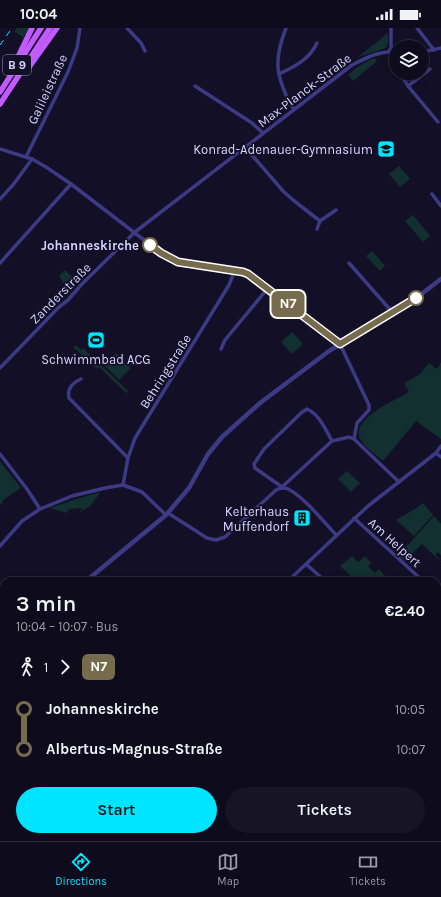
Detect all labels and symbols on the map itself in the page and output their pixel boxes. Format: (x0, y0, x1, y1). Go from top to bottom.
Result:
street label: Max-Planck-Straße (255, 50, 354, 130)
street label: Galileistraße (25, 52, 70, 127)
road number: B 9 (3, 55, 31, 75)
school or university icon: Konrad-Adenauer-Gymnasium (376, 139, 396, 159)
place label: Konrad-Adenauer-Gymnasium (193, 142, 373, 157)
marker: Johanneskirche (142, 237, 158, 253)
place label: Johanneskirche (41, 238, 139, 253)
street label: Zanderstraße (27, 260, 94, 327)
unlabelled marker (408, 290, 424, 306)
line badge: N7 (270, 291, 306, 317)
sports icon: Schwimmbad ACG (86, 330, 106, 350)
street label: Behringstraße (137, 331, 194, 411)
place label: Schwimmbad ACG (41, 352, 151, 367)
place label: Kelterhaus Muffendorf (223, 504, 290, 534)
building icon: Kelterhaus Muffendorf (292, 508, 312, 528)
street label: Am Helpert (365, 515, 424, 570)

